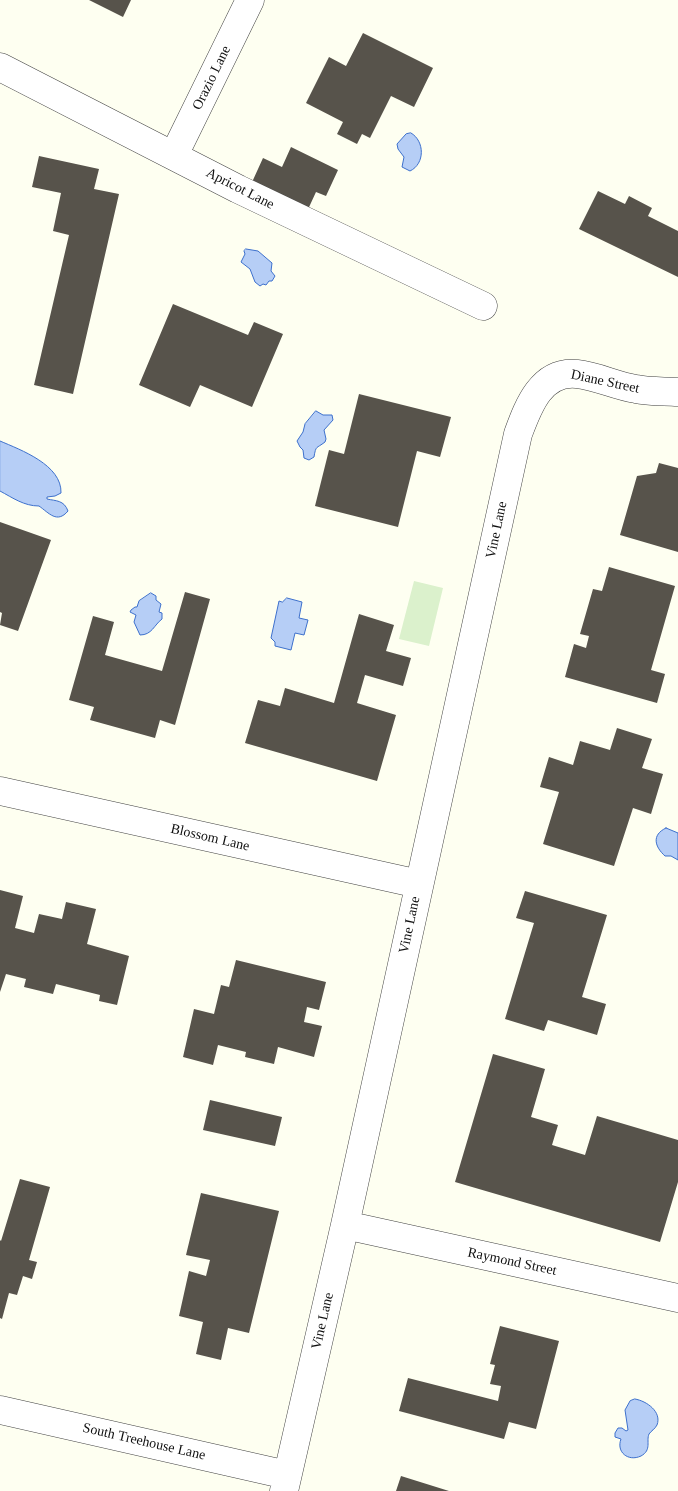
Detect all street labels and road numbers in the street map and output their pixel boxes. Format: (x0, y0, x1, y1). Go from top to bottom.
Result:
street label: Orazio Lane (189, 43, 235, 113)
street label: Apricot Lane (203, 165, 277, 213)
street label: Diane Street (569, 367, 641, 397)
street label: Vine Lane (483, 500, 511, 560)
street label: Blossom Lane (169, 821, 251, 855)
street label: Vine Lane (396, 895, 424, 955)
street label: Raymond Street (466, 1244, 558, 1280)
street label: Vine Lane (308, 1291, 338, 1351)
street label: South Treehouse Lane (81, 1420, 207, 1464)

